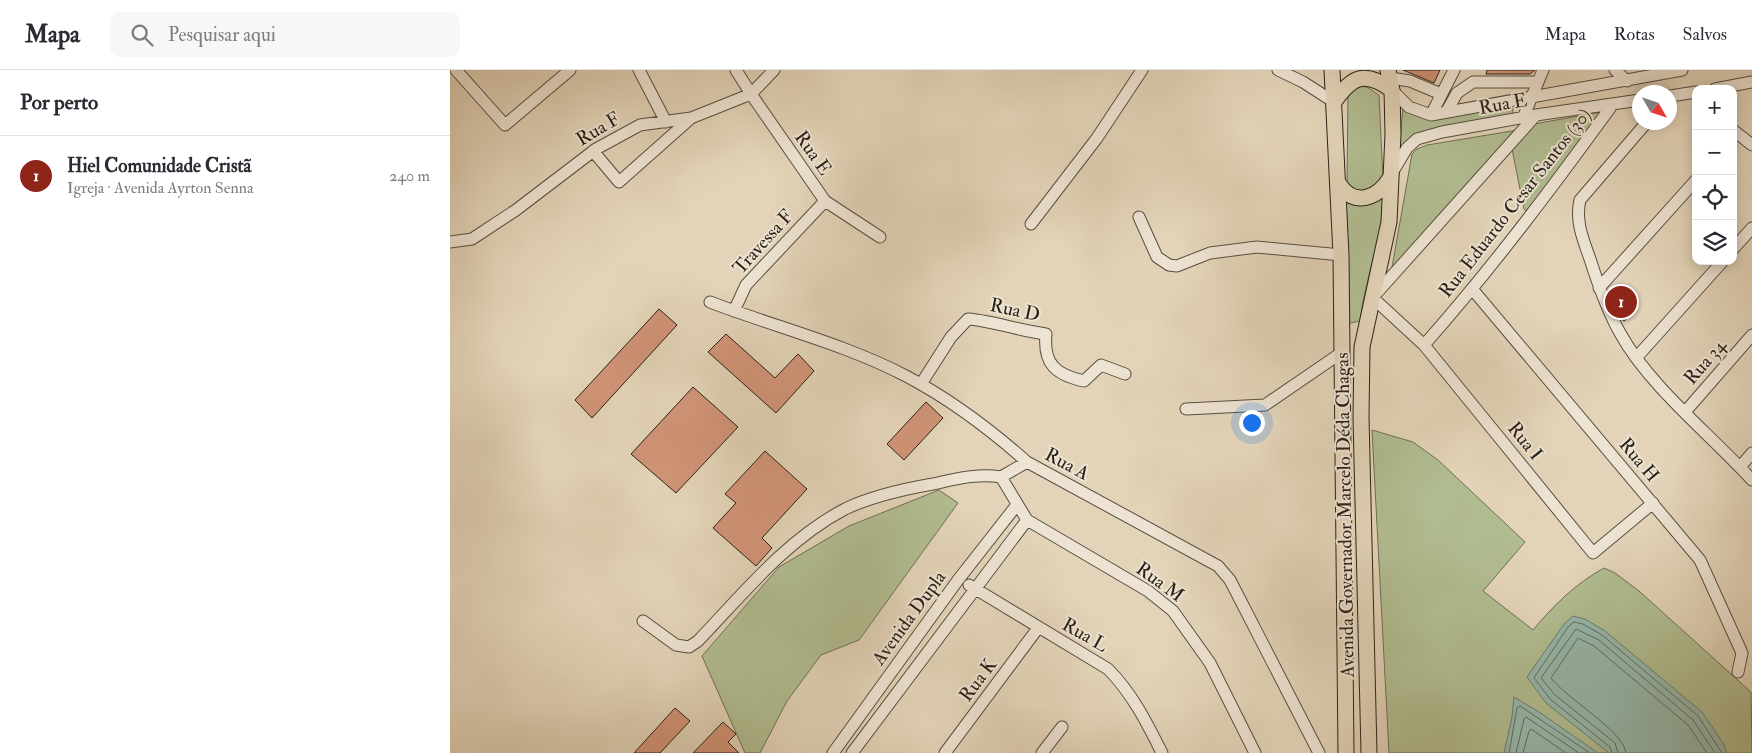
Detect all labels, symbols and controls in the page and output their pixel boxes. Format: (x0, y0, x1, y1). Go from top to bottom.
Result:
search box (110, 12, 460, 57)
text: Mapa (25, 19, 80, 50)
icon: search (128, 21, 156, 49)
text: Pesquisar aqui (168, 23, 276, 47)
text: Mapa (1545, 23, 1586, 46)
text: Rotas (1614, 23, 1655, 46)
text: Salvos (1683, 23, 1727, 46)
north arrow (1632, 85, 1677, 130)
map controls (1692, 85, 1737, 265)
button: + (1692, 85, 1737, 130)
street label: Rua E (1477, 88, 1529, 120)
text: Por perto (20, 89, 98, 116)
street label: Rua Eduardo Cesar Santos (30) (1434, 104, 1596, 302)
street label: Rua F (572, 107, 624, 151)
street label: Rua E (789, 126, 837, 180)
button: − (1692, 130, 1737, 175)
text: Hiel Comunidade Cristã (67, 154, 251, 178)
text: 1 (33, 166, 39, 186)
text: 240 m (389, 166, 430, 186)
button: locate (1692, 175, 1737, 220)
text: Igreja · Avenida Ayrton Senna (67, 178, 254, 198)
street label: Travessa F (728, 204, 799, 280)
button: layers (1692, 220, 1737, 265)
pin: 1 (1605, 283, 1637, 321)
street label: Rua D (988, 293, 1042, 327)
street label: Rua 34 (1679, 334, 1732, 390)
street label: Avenida Governador Marcelo Déda Chagas (1330, 352, 1360, 679)
your location (1239, 410, 1265, 436)
street label: Rua I (1502, 417, 1548, 465)
street label: Rua H (1614, 433, 1664, 487)
street label: Rua A (1041, 442, 1093, 486)
street label: Rua M (1131, 557, 1189, 607)
street label: Avenida Dupla (866, 566, 952, 671)
street label: Rua L (1058, 612, 1112, 658)
street label: Rua K (954, 653, 1003, 707)

